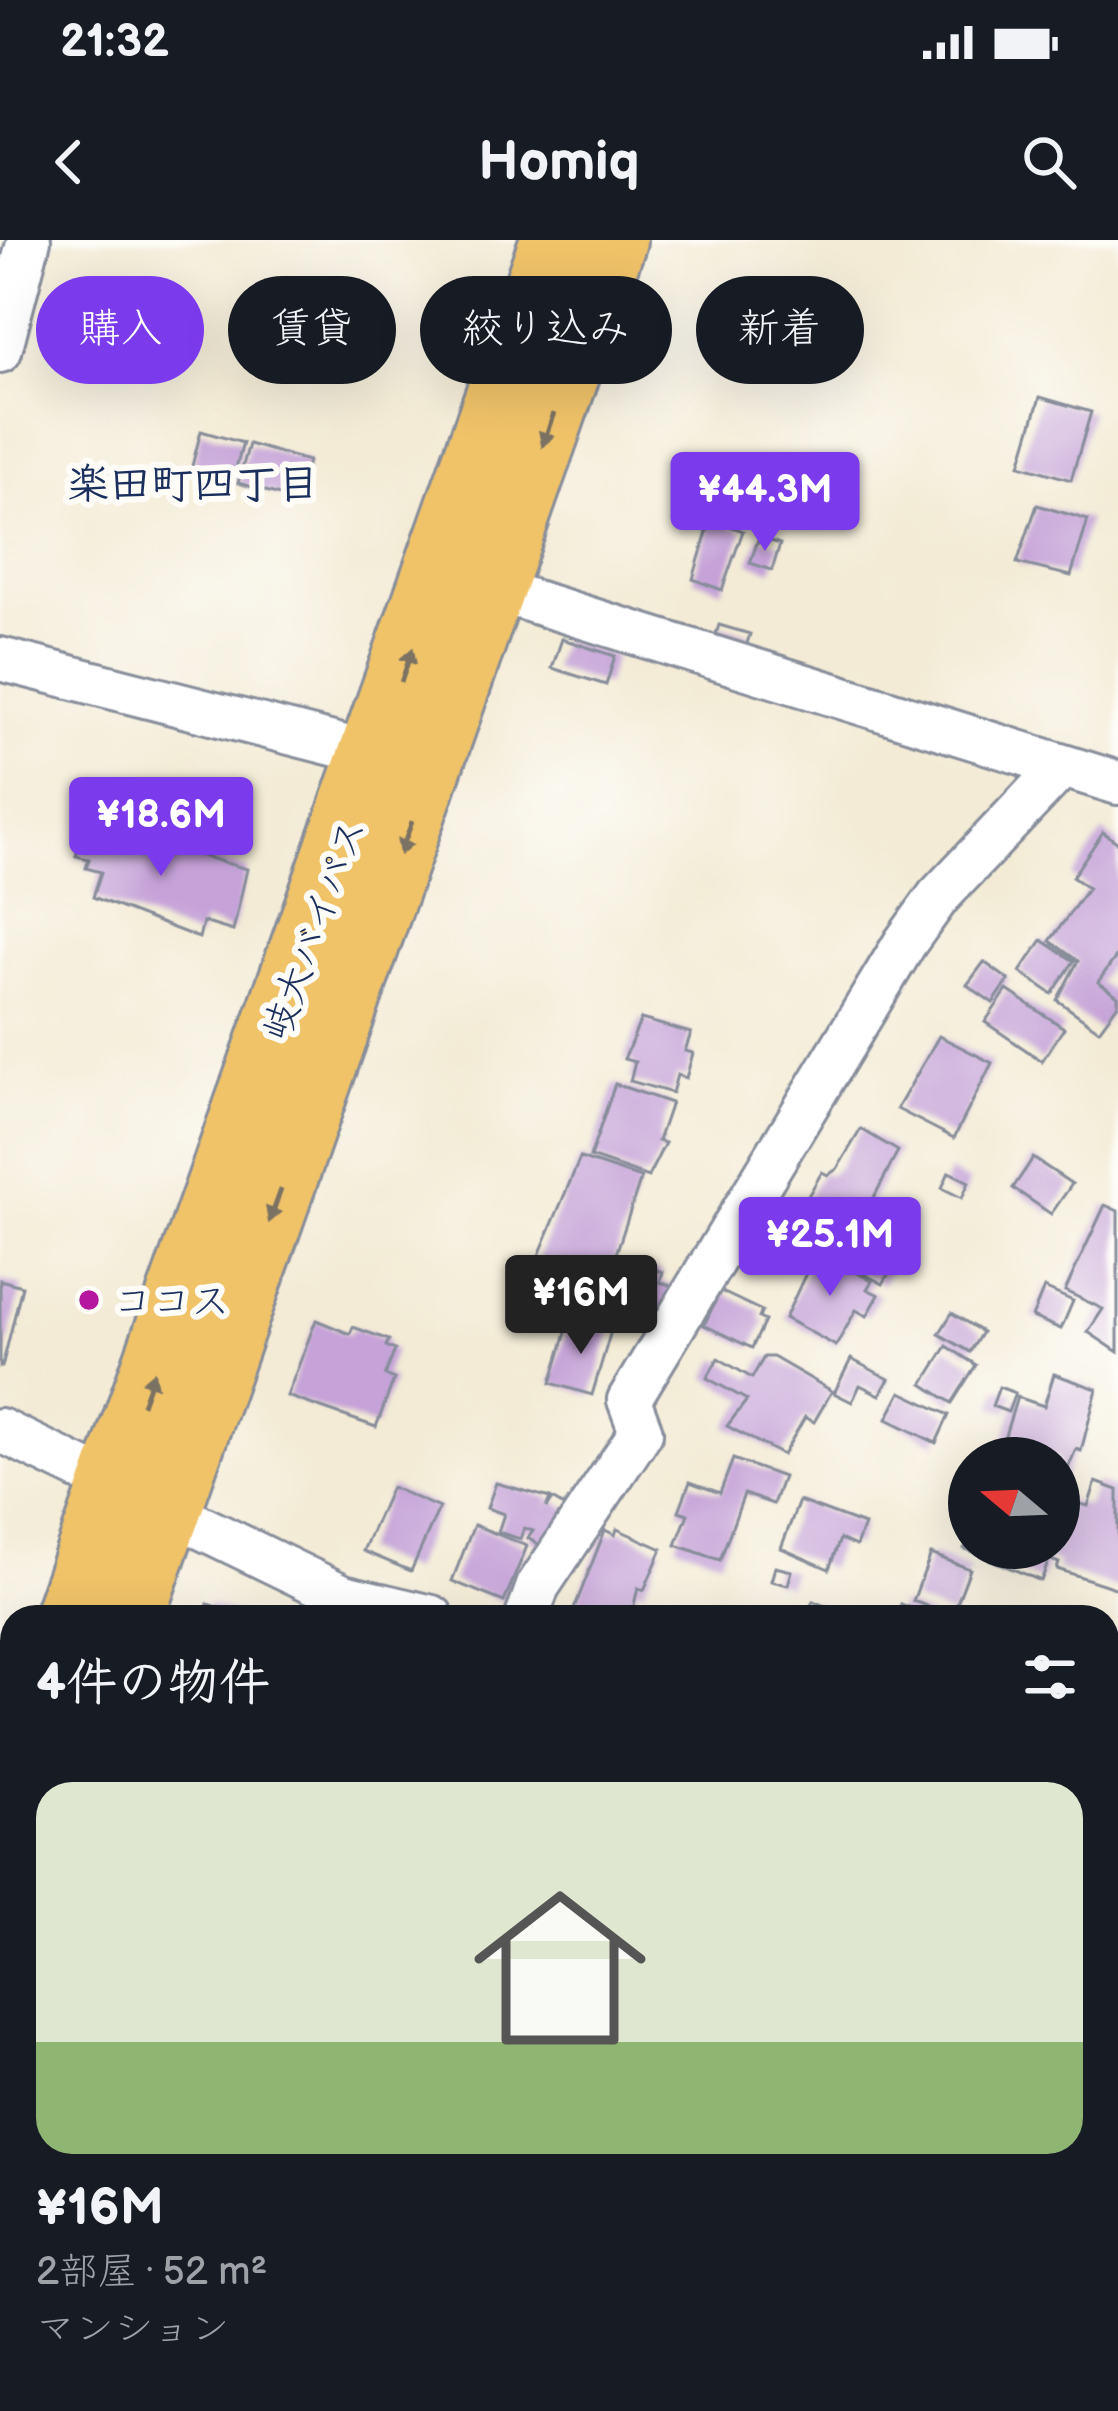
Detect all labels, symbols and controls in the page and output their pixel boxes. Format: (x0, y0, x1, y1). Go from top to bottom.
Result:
text: 21:32 (60, 15, 169, 70)
icon: back (36, 129, 102, 195)
icon: search (1016, 129, 1082, 195)
text: Homiq (478, 130, 640, 195)
chip: 購入 (36, 276, 204, 384)
chip: 賃貸 (228, 276, 396, 384)
chip: 絞り込み (420, 276, 672, 384)
chip: 新着 (696, 276, 864, 384)
one-way arrow (537, 412, 556, 449)
pin: ¥44.3M (667, 452, 863, 554)
district label: 楽田町四丁目 (67, 460, 319, 511)
text: ¥44.3M (698, 467, 832, 514)
one-way arrow (399, 646, 418, 683)
pin: ¥18.6M (63, 777, 259, 879)
text: ¥18.6M (96, 792, 226, 839)
street label: 岐大バイパス (253, 812, 377, 1047)
one-way arrow (396, 820, 414, 856)
one-way arrow (265, 1188, 283, 1224)
pin: ¥25.1M (732, 1197, 928, 1299)
text: ¥25.1M (766, 1212, 894, 1259)
pin: ¥16M (510, 1255, 652, 1357)
text: ¥16M (532, 1270, 630, 1317)
place label: ココス (113, 1279, 230, 1326)
marker: ココス (76, 1287, 102, 1313)
one-way arrow (140, 1370, 158, 1406)
north arrow (948, 1437, 1080, 1569)
map controls (948, 1437, 1080, 1569)
icon: filters (1017, 1644, 1083, 1710)
text: 4件の物件 (36, 1653, 270, 1714)
icon: home (452, 1860, 668, 2076)
text: ¥16M (36, 2178, 164, 2239)
text: 2部屋 · 52 m² (36, 2249, 267, 2296)
text: マンション (36, 2306, 229, 2353)

